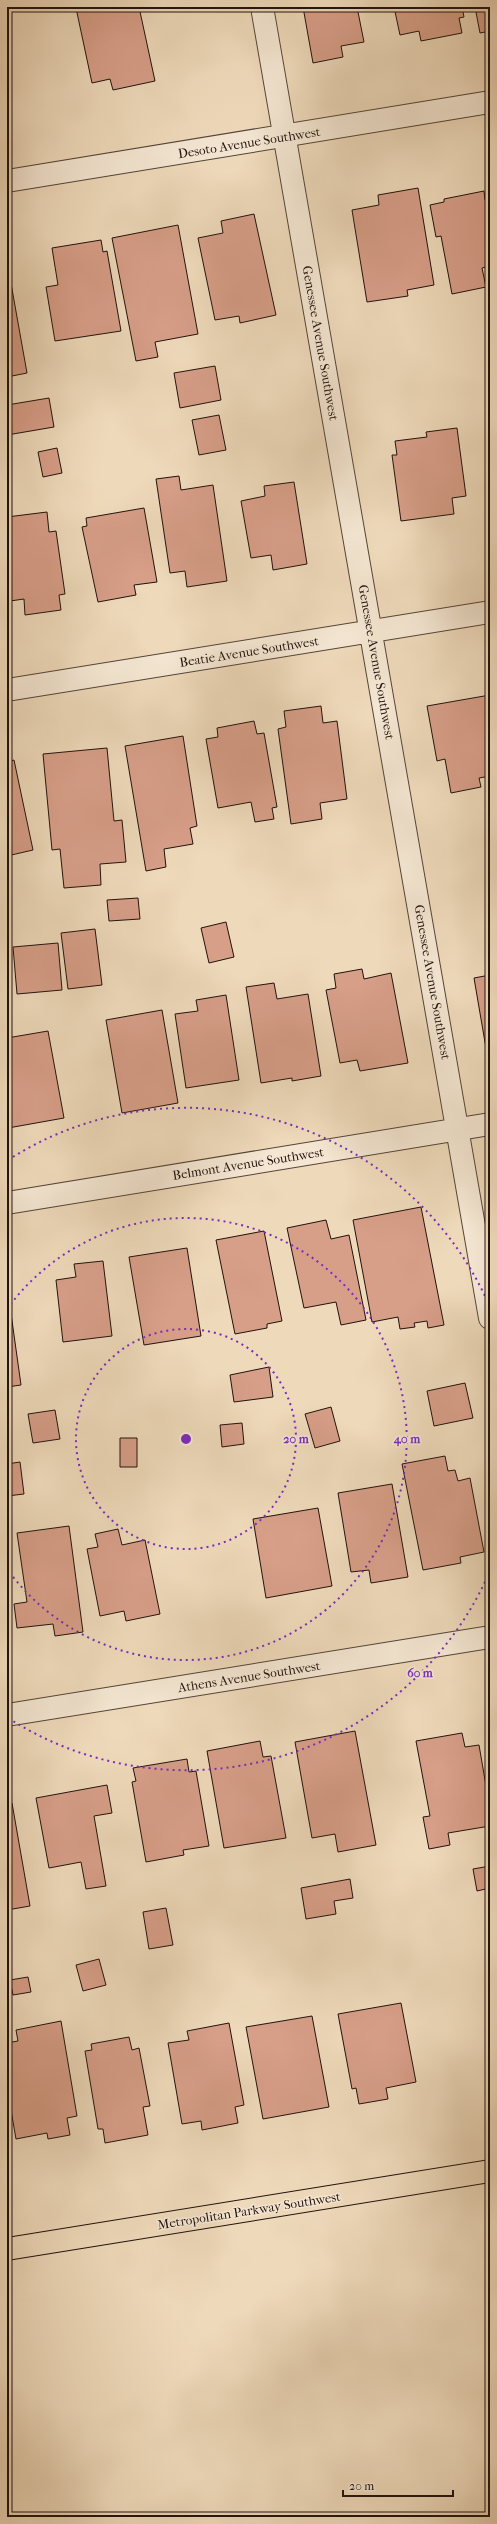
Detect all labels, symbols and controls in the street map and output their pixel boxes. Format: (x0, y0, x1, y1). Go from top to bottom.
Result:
street label: Desoto Avenue Southwest (177, 124, 322, 161)
street label: Genessee Avenue Southwest (299, 264, 342, 422)
street label: Genessee Avenue Southwest (355, 583, 398, 741)
street label: Beatie Avenue Southwest (178, 633, 320, 670)
street label: Genessee Avenue Southwest (411, 903, 454, 1061)
street label: Belmont Avenue Southwest (171, 1144, 325, 1183)
centre of rings (179, 1432, 193, 1446)
text: 20 m (283, 1432, 310, 1446)
text: 40 m (393, 1432, 421, 1447)
street label: Athens Avenue Southwest (176, 1658, 322, 1695)
text: 60 m (407, 1666, 434, 1680)
street label: Metropolitan Parkway Southwest (156, 2189, 342, 2232)
scale bar (343, 2472, 453, 2498)
text: 20 m (349, 2479, 374, 2493)

